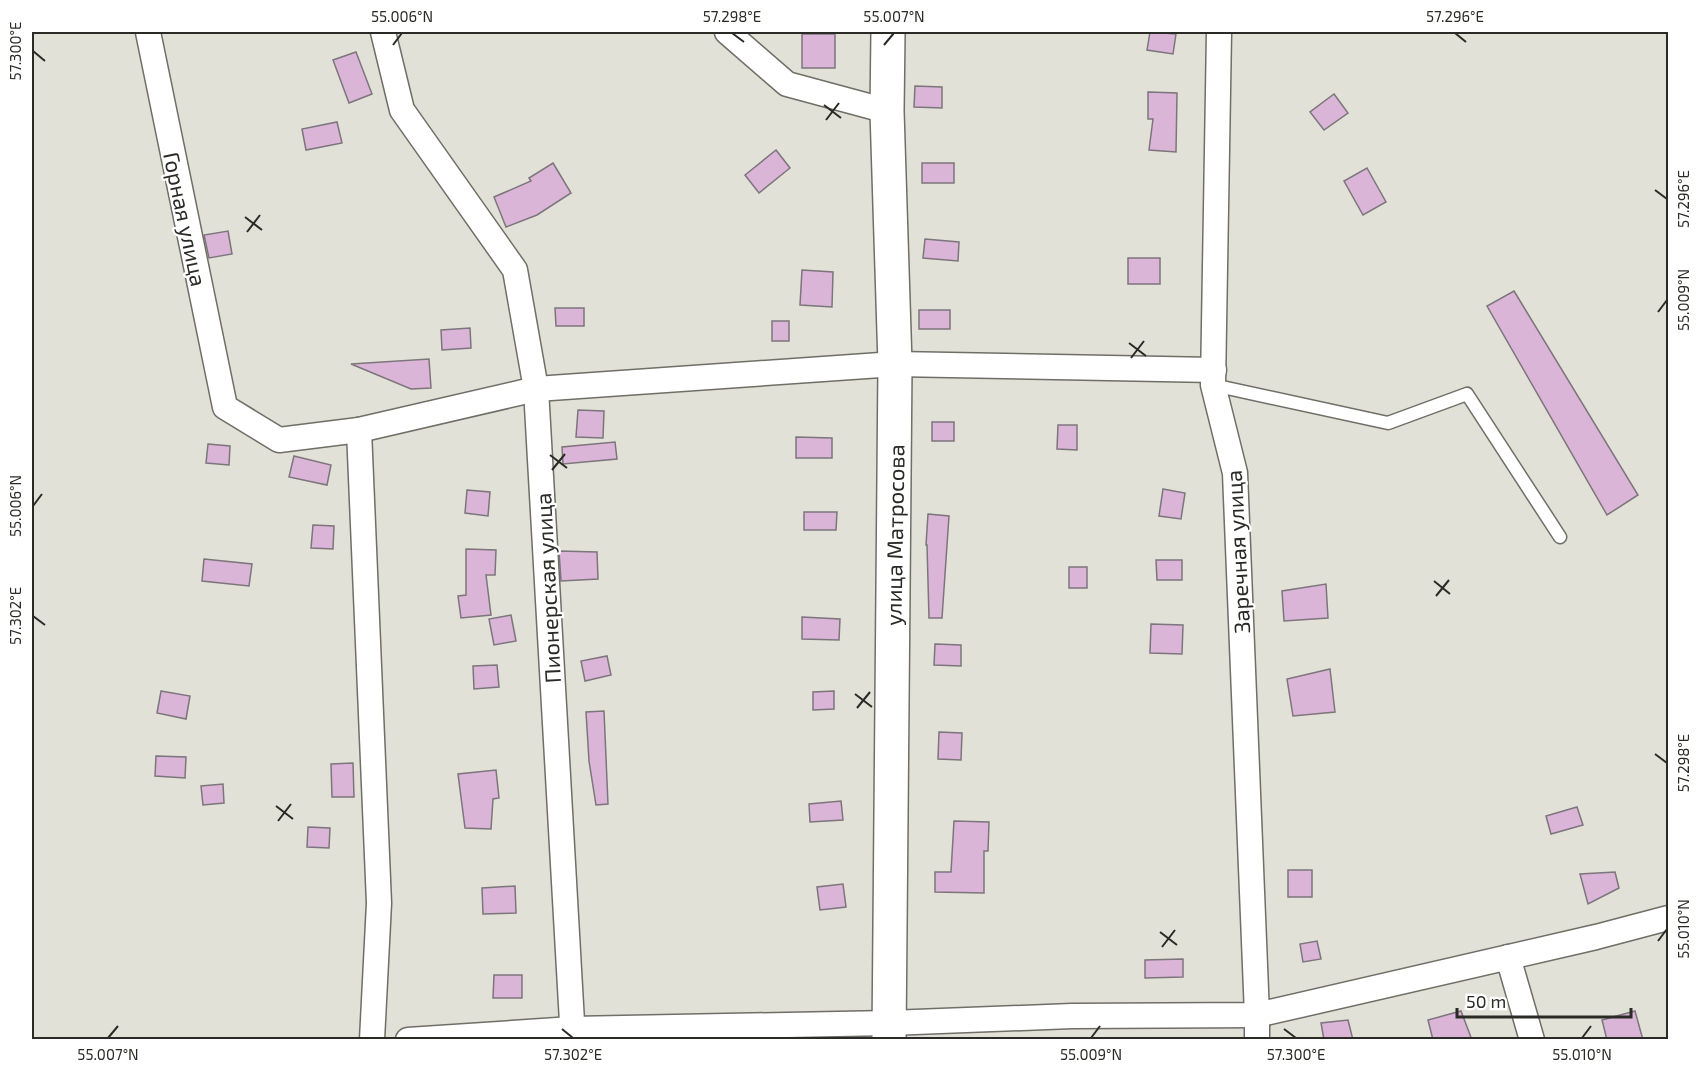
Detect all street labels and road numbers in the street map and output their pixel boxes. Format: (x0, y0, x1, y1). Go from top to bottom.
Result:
street label: Горная улица (158, 150, 213, 289)
street label: улица Матросова (879, 444, 910, 626)
street label: Заречная улица (1220, 469, 1255, 635)
street label: Пионерская улица (529, 492, 566, 684)

